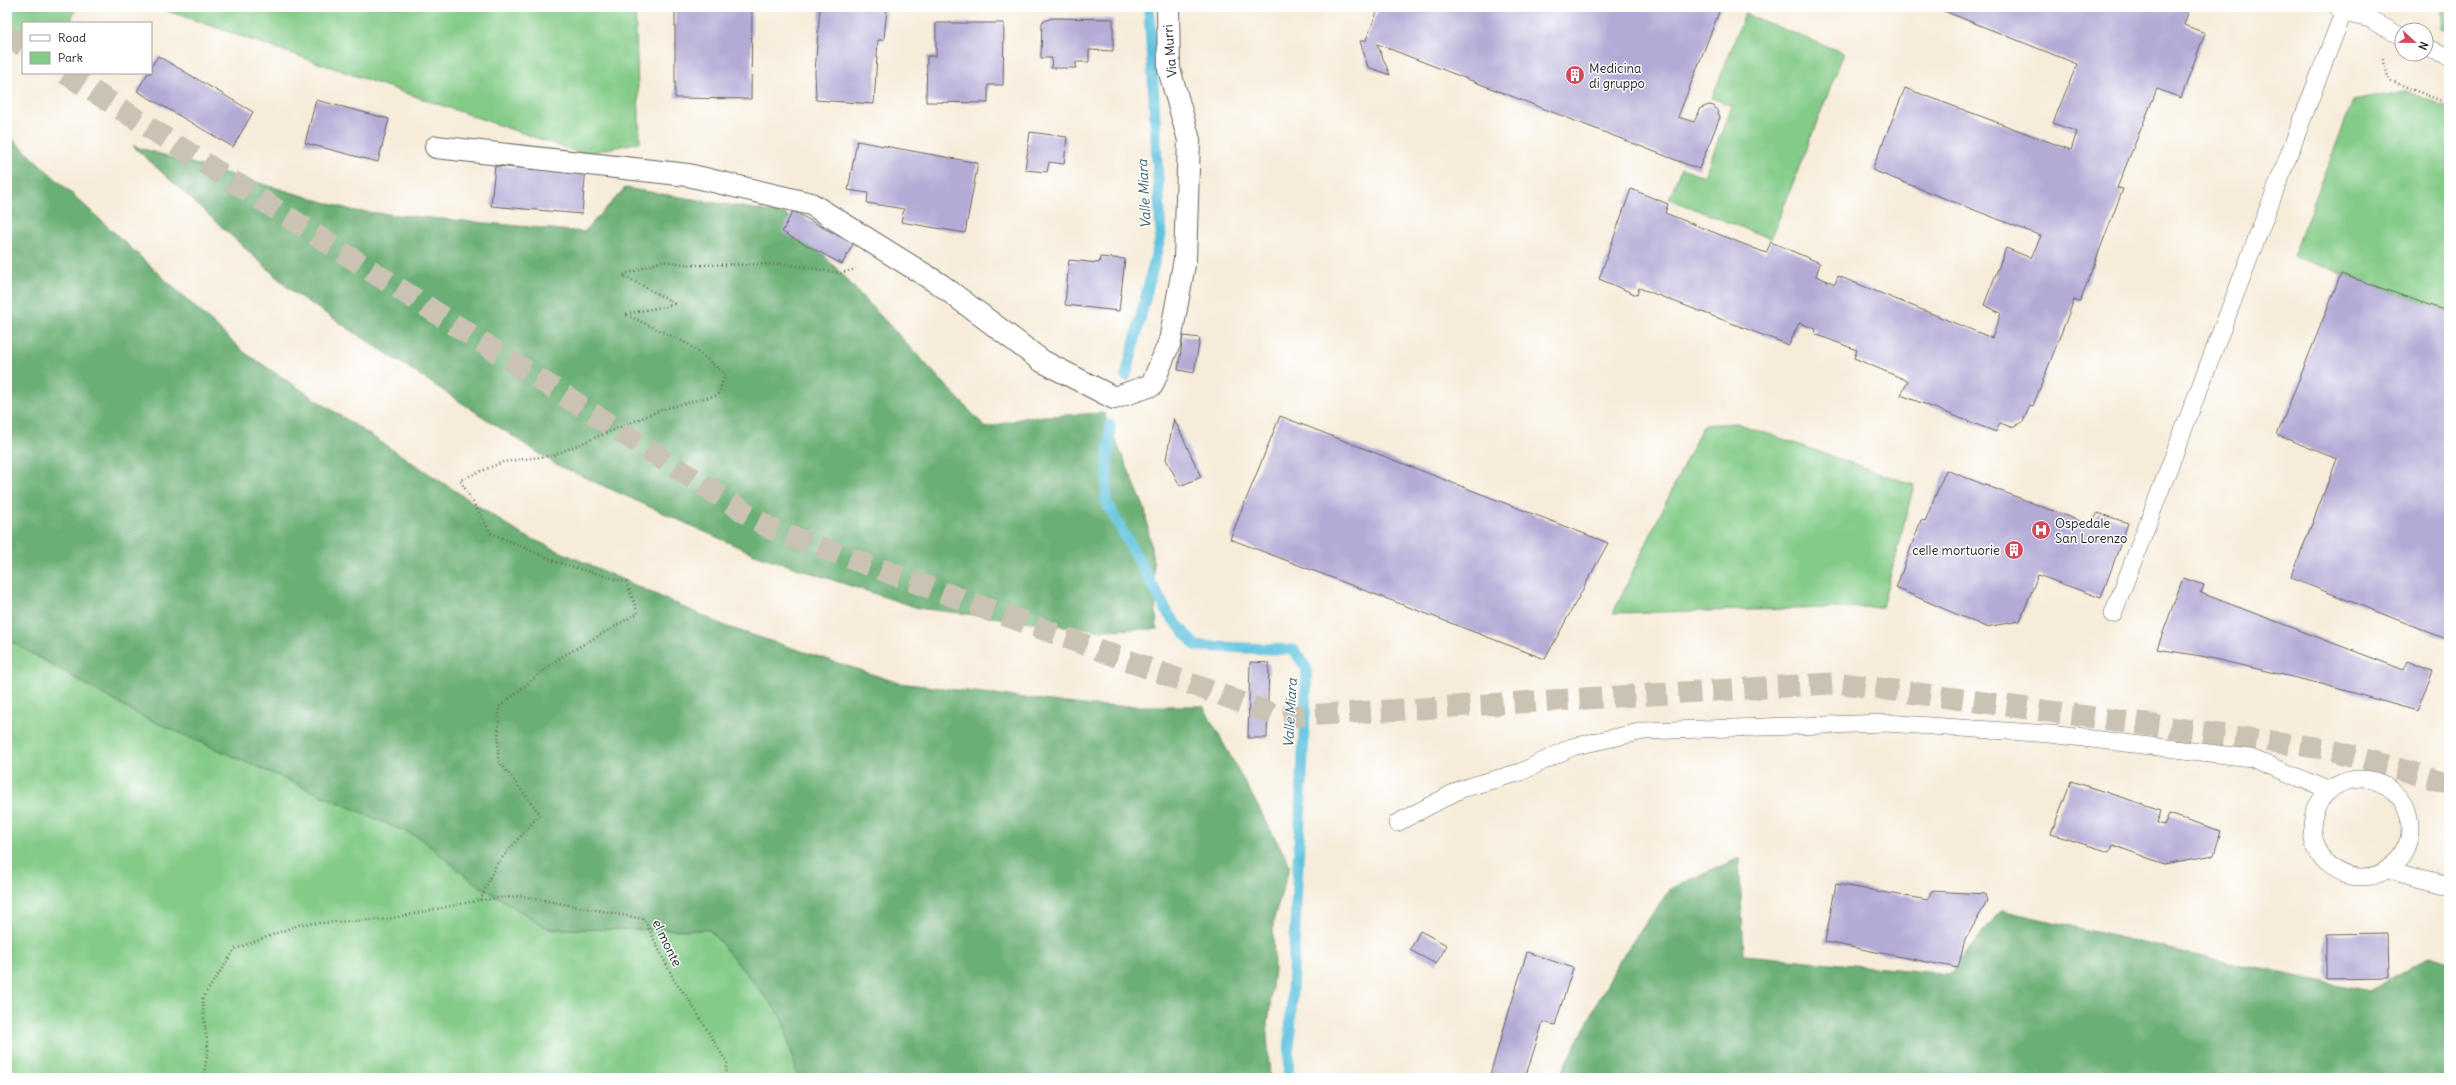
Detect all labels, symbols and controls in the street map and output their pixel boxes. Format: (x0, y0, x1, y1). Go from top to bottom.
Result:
legend (22, 22, 152, 74)
north arrow (2394, 22, 2434, 62)
street label: Via Murri (1159, 24, 1181, 78)
text: Road (58, 30, 86, 45)
text: N (2415, 40, 2431, 52)
text: Park (58, 50, 83, 65)
place label: Medicina di gruppo (1589, 60, 1645, 92)
building icon: Medicina di gruppo (1564, 64, 1586, 86)
water label: Valle Miara (1133, 158, 1155, 229)
place label: Ospedale San Lorenzo (2055, 515, 2127, 547)
hospital icon: Ospedale San Lorenzo (2030, 519, 2052, 541)
building icon: celle mortuorie (2003, 539, 2025, 561)
place label: celle mortuorie (1912, 542, 2000, 559)
water label: Valle Miara (1279, 677, 1301, 748)
street label: el monte (648, 917, 686, 969)

